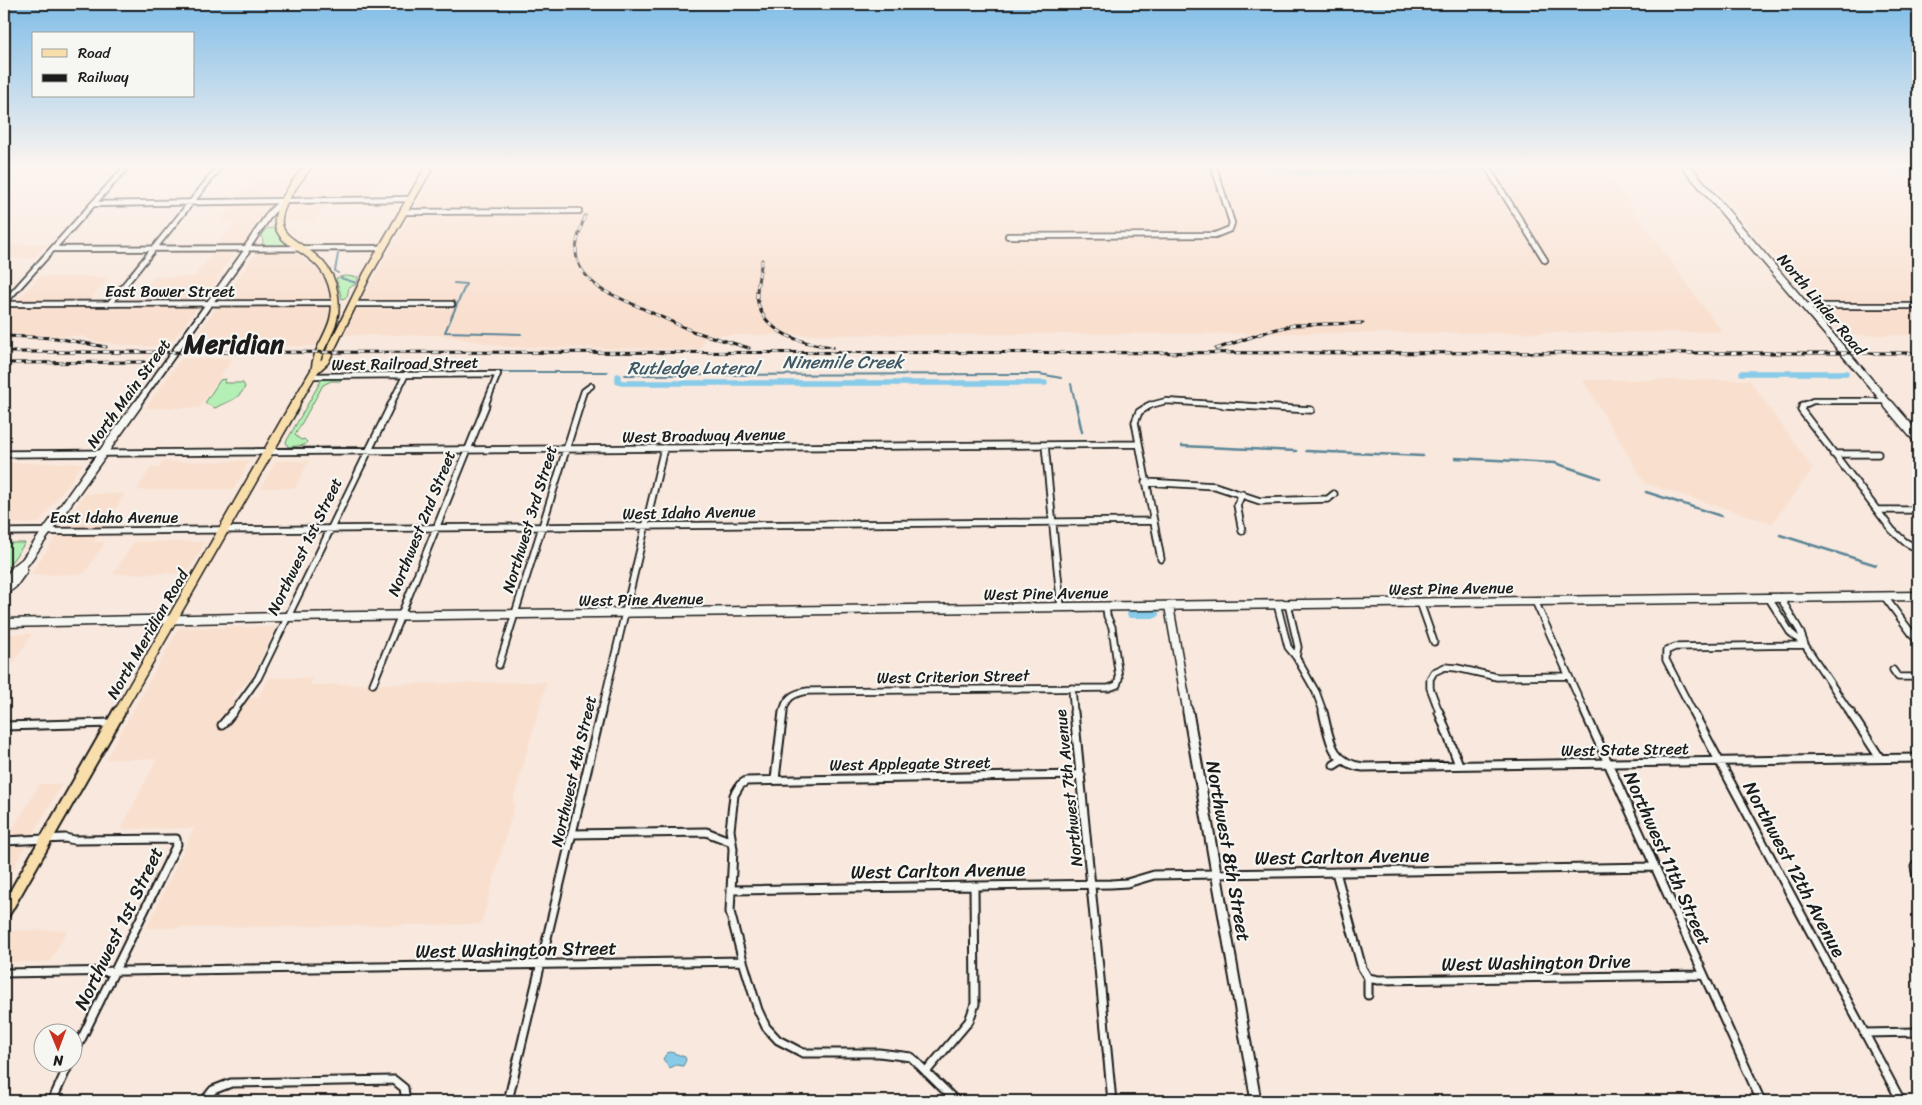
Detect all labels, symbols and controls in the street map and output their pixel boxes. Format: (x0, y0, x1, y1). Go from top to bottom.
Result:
legend (32, 32, 195, 98)
text: Road (78, 40, 111, 66)
text: Railway (78, 64, 129, 90)
street label: North Linder Road (1770, 246, 1875, 363)
street label: East Bower Street (105, 277, 235, 306)
district label: Meridian (183, 321, 285, 367)
street label: North Main Street (79, 332, 178, 454)
water label: Ninemile Creek (783, 346, 906, 378)
street label: West Railroad Street (331, 348, 479, 379)
water label: Rutledge Lateral (628, 352, 762, 384)
street label: West Broadway Avenue (622, 420, 786, 451)
street label: Northwest 3rd Street (493, 442, 566, 596)
street label: Northwest 2nd Street (379, 446, 464, 601)
street label: Northwest 1st Street (258, 472, 350, 620)
street label: West Idaho Avenue (622, 497, 756, 528)
street label: East Idaho Avenue (50, 503, 178, 532)
street label: North Meridian Road (98, 562, 197, 705)
street label: West Pine Avenue (1389, 573, 1514, 604)
street label: West Pine Avenue (984, 578, 1109, 609)
street label: West Pine Avenue (579, 584, 704, 615)
street label: West Criterion Street (876, 661, 1030, 692)
street label: Northwest 4th Street (542, 693, 605, 850)
street label: Northwest 7th Avenue (1046, 708, 1091, 868)
street label: West State Street (1561, 734, 1689, 765)
street label: West Applegate Street (829, 748, 991, 779)
street label: Northwest 8th Street (1196, 758, 1261, 944)
street label: Northwest 11th Street (1614, 766, 1721, 951)
street label: Northwest 12th Avenue (1734, 775, 1855, 964)
street label: West Carlton Avenue (1254, 838, 1430, 875)
street label: Northwest 1st Street (65, 841, 172, 1016)
street label: West Carlton Avenue (850, 852, 1026, 889)
street label: West Washington Street (415, 931, 617, 968)
street label: West Washington Drive (1441, 944, 1631, 981)
north arrow (32, 1022, 82, 1072)
text: N (53, 1048, 64, 1073)

